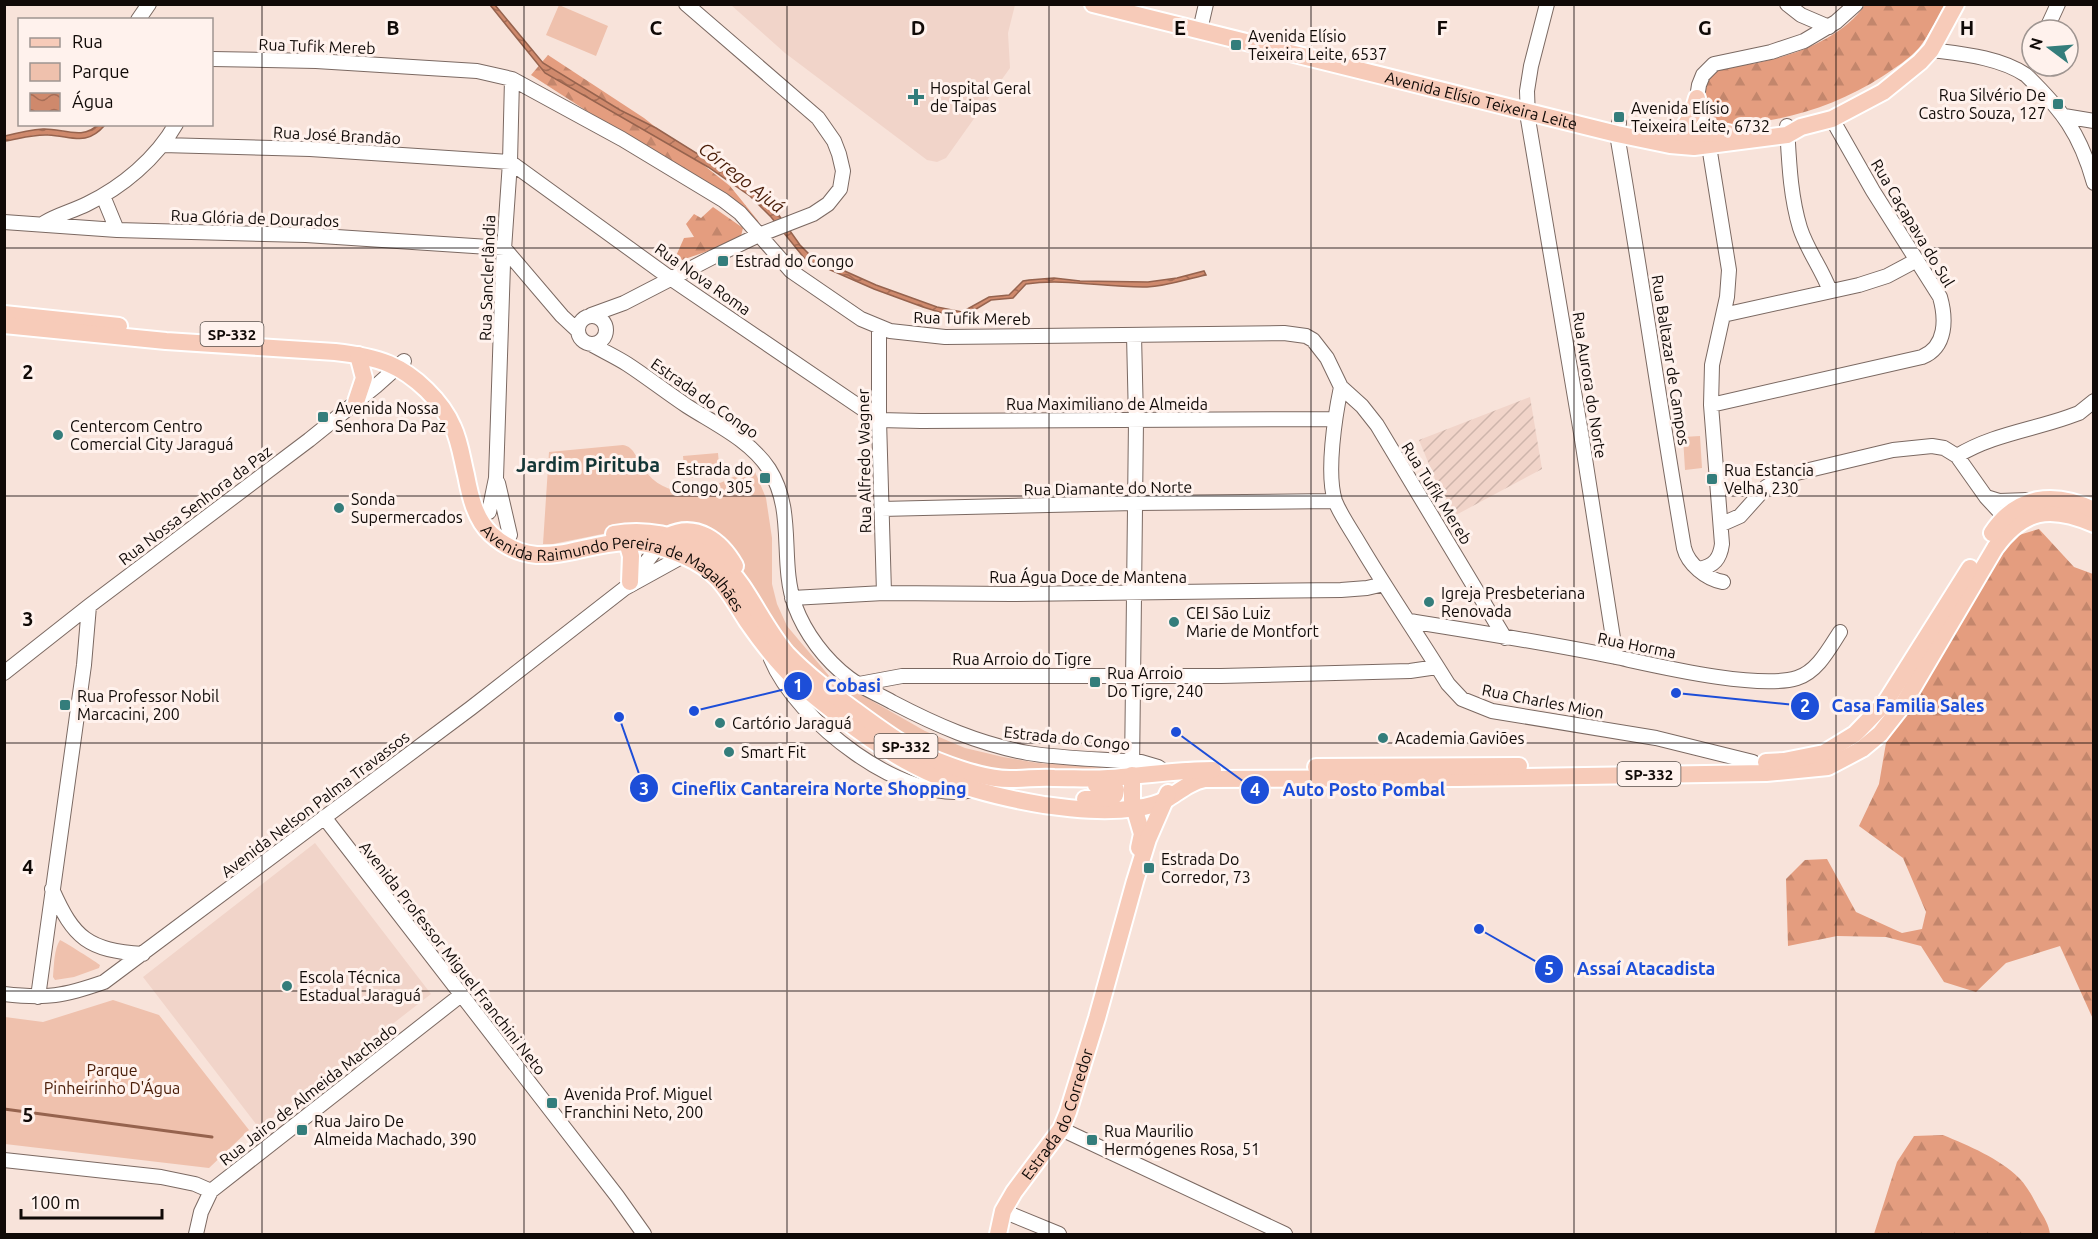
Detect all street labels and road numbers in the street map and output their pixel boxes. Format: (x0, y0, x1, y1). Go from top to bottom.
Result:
street label: Rua Tufik Mereb (258, 35, 376, 57)
street label: Avenida Elísio Teixeira Leite (1383, 68, 1579, 133)
street label: Rua José Brandão (273, 123, 401, 147)
street label: Rua Caçapava do Sul (1868, 156, 1958, 290)
street label: Rua Glória de Dourados (170, 206, 340, 230)
street label: Rua Sanclerlândia (476, 215, 498, 341)
street label: Rua Nova Roma (652, 239, 754, 319)
street label: Rua Baltazar de Campos (1649, 273, 1693, 447)
street label: Rua Tufik Mereb (913, 308, 1031, 328)
street label: Rua Aurora do Norte (1570, 310, 1610, 460)
road number: SP-332 (200, 322, 264, 346)
street label: Estrada do Congo (648, 354, 762, 442)
street label: Rua Alfredo Wagner (854, 388, 874, 534)
street label: Rua Maximiliano de Almeida (1006, 395, 1208, 413)
street label: Rua Tufik Mereb (1398, 439, 1476, 547)
street label: Rua Nossa Senhora da Paz (115, 442, 275, 568)
street label: Rua Diamante do Norte (1024, 478, 1192, 498)
street label: Avenida Raimundo Pereira de Magalhães (477, 521, 748, 615)
street label: Rua Água Doce de Mantena (989, 566, 1187, 586)
street label: Rua Horma (1596, 629, 1678, 661)
street label: Rua Arroio do Tigre (952, 650, 1092, 668)
street label: Rua Charles Mion (1480, 680, 1606, 722)
street label: Estrada do Congo (1003, 722, 1131, 754)
street label: Avenida Nelson Palma Travassos (217, 727, 413, 881)
road number: SP-332 (874, 734, 938, 758)
road number: SP-332 (1618, 762, 1680, 786)
street label: Avenida Professor Miguel Franchini Neto (356, 838, 550, 1078)
street label: Rua Jairo de Almeida Machado (216, 1019, 400, 1169)
street label: Estrada do Corredor (1017, 1046, 1096, 1183)

